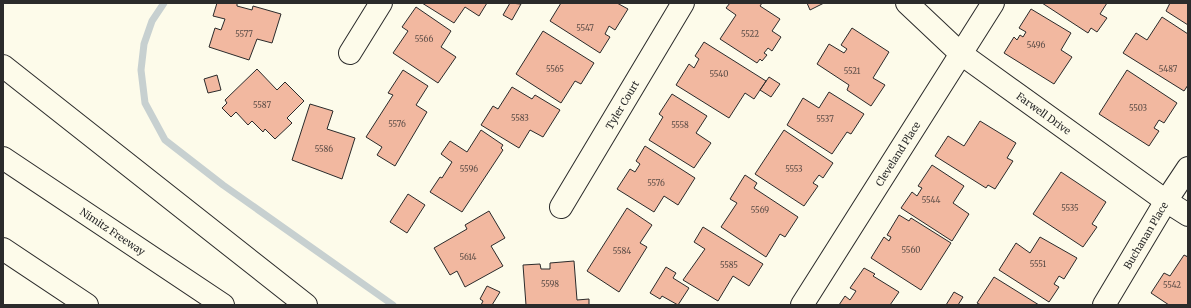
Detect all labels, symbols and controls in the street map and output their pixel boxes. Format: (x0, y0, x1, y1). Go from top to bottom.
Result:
house number: 5547 (576, 23, 594, 33)
house number: 5577 (235, 29, 253, 39)
house number: 5522 (741, 29, 759, 39)
house number: 5566 (415, 34, 433, 44)
house number: 5496 (1027, 40, 1045, 50)
house number: 5565 (546, 64, 564, 74)
house number: 5487 (1159, 64, 1178, 74)
house number: 5521 (844, 66, 861, 76)
house number: 5540 (710, 69, 728, 79)
street label: Tyler Court (603, 78, 642, 132)
street label: Farwell Drive (1014, 90, 1073, 138)
house number: 5587 (253, 100, 271, 110)
house number: 5503 (1129, 103, 1147, 113)
house number: 5583 (511, 113, 529, 123)
house number: 5537 (816, 114, 834, 124)
house number: 5576 (388, 119, 406, 129)
street label: Cleveland Place (873, 119, 923, 189)
house number: 5558 (671, 120, 689, 130)
house number: 5586 (315, 144, 333, 154)
house number: 5596 (460, 164, 478, 174)
house number: 5553 (785, 164, 803, 174)
house number: 5576 (647, 178, 665, 188)
house number: 5544 (922, 195, 940, 205)
street label: Buchanan Place (1121, 200, 1171, 272)
house number: 5535 (1061, 203, 1079, 213)
street label: Nimitz Freeway (77, 205, 148, 258)
house number: 5569 (751, 205, 769, 215)
house number: 5560 (902, 245, 920, 255)
house number: 5584 (613, 246, 631, 256)
house number: 5614 (460, 252, 477, 262)
house number: 5551 (1030, 259, 1047, 269)
house number: 5585 (720, 260, 738, 270)
house number: 5598 (541, 279, 559, 289)
house number: 5542 (1163, 280, 1181, 290)

